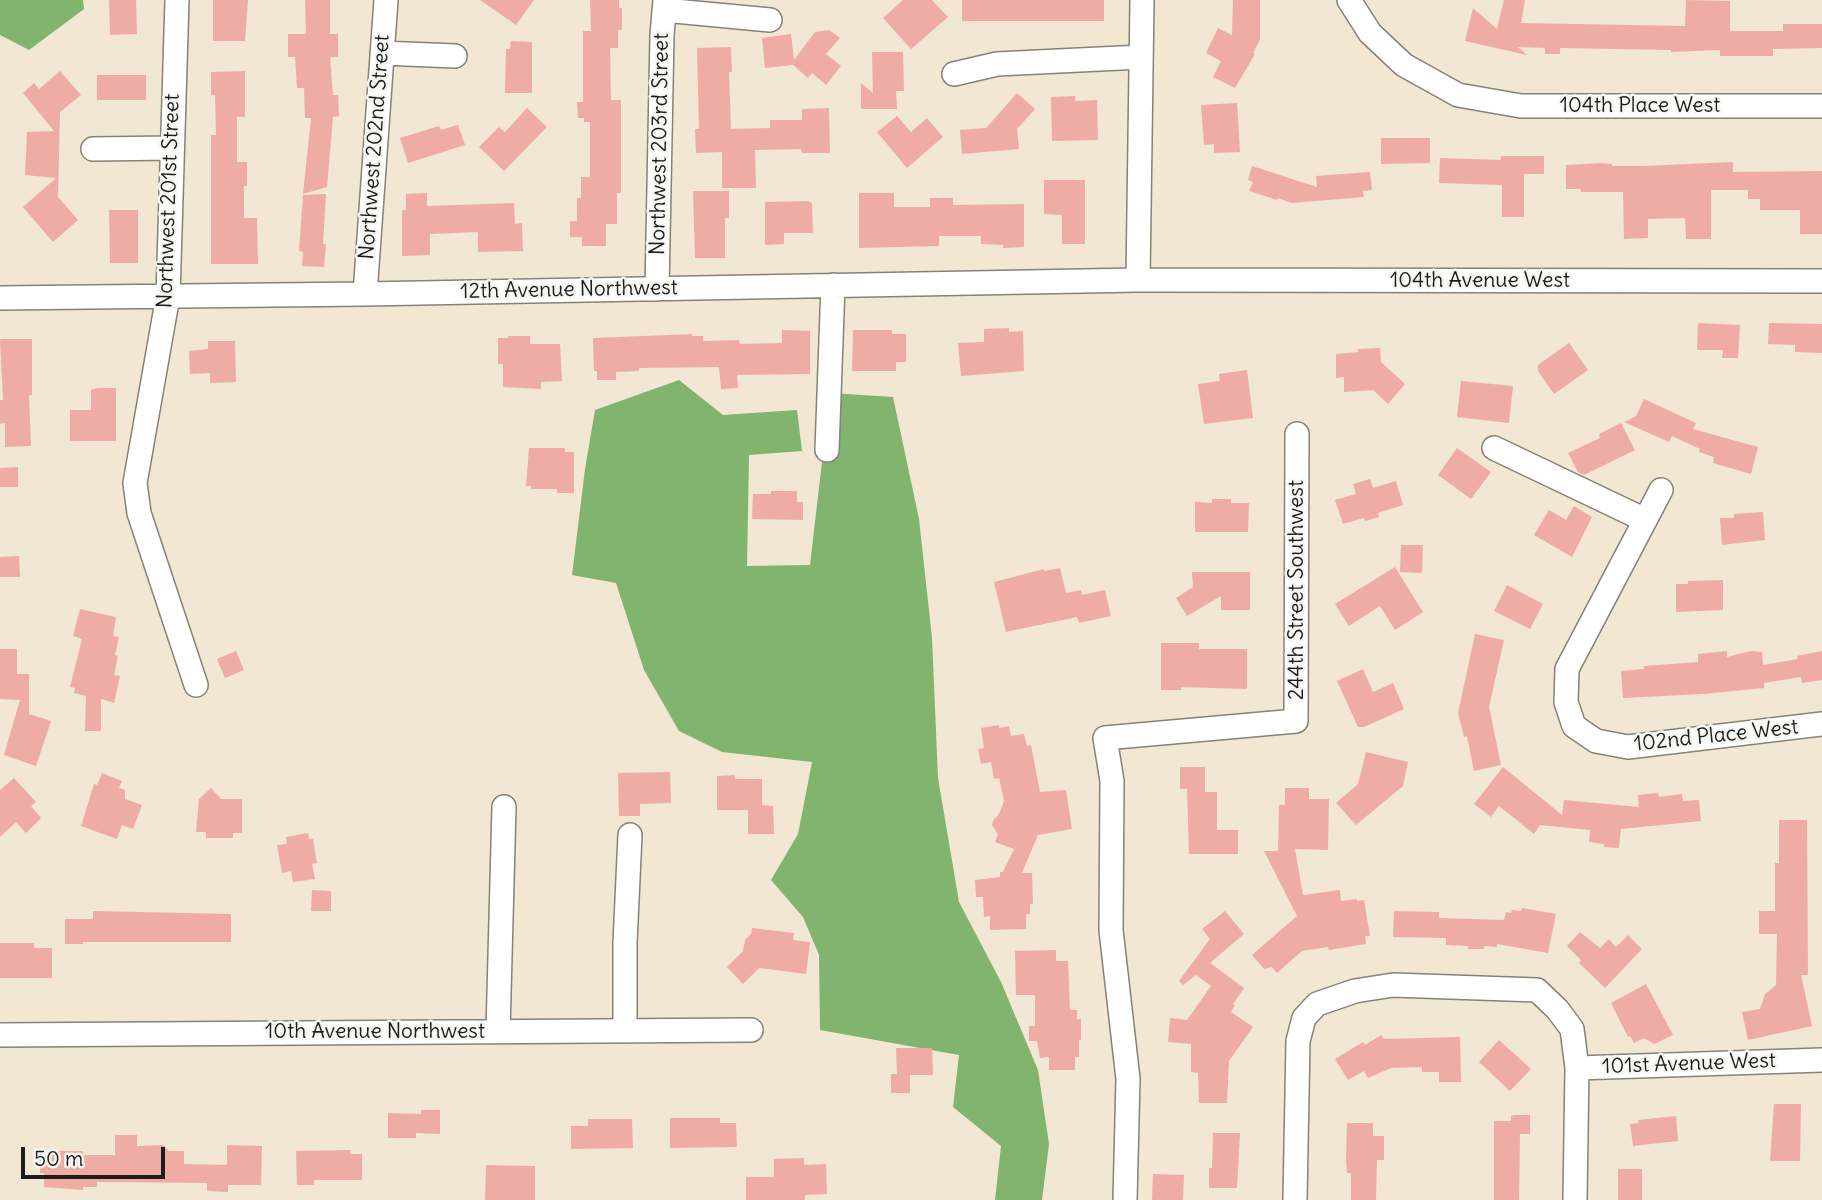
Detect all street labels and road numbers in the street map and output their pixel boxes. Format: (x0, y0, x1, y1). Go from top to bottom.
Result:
street label: Northwest 203rd Street (645, 33, 675, 255)
street label: Northwest 202nd Street (355, 34, 395, 260)
street label: Northwest 201st Street (153, 93, 185, 309)
street label: 104th Place West (1560, 93, 1720, 119)
street label: 104th Avenue West (1390, 268, 1570, 294)
street label: 12th Avenue Northwest (460, 276, 678, 304)
street label: 244th Street Southwest (1284, 480, 1310, 700)
street label: 102nd Place West (1633, 715, 1799, 757)
street label: 10th Avenue Northwest (265, 1019, 485, 1045)
street label: 101st Avenue West (1602, 1048, 1776, 1080)

